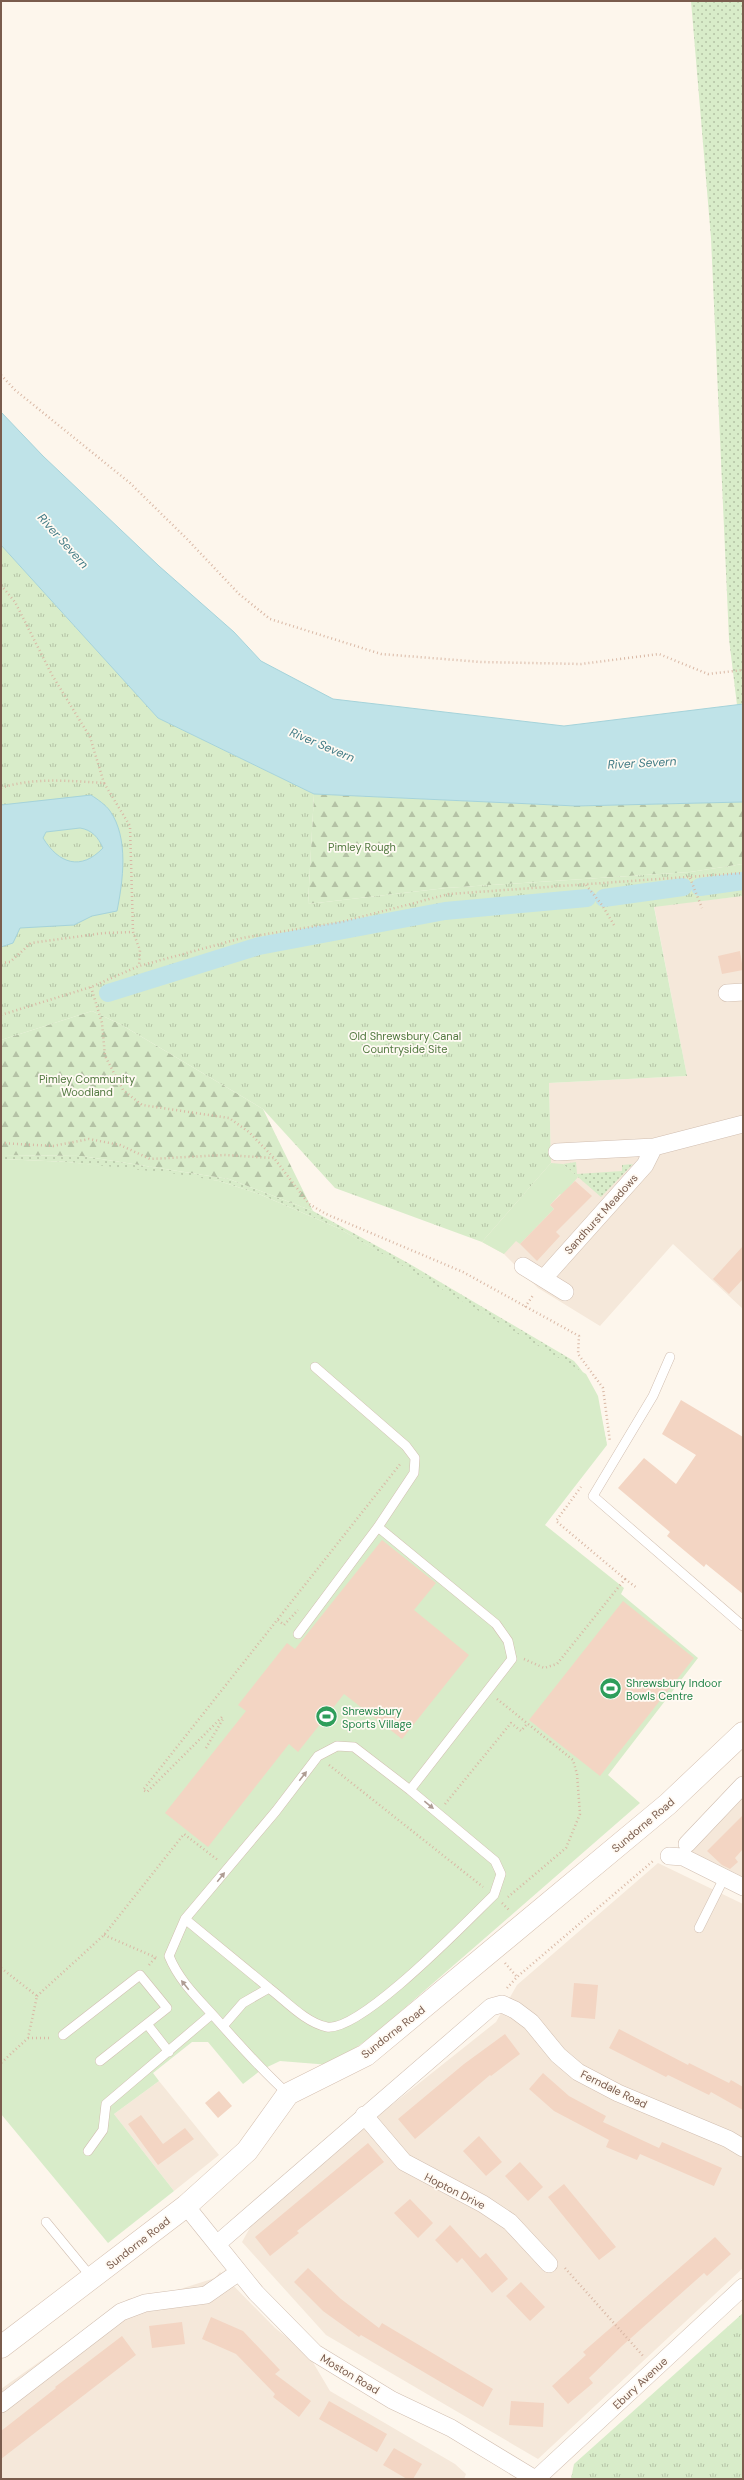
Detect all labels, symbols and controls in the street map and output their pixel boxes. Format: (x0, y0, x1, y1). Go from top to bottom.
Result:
water label: River Severn (34, 510, 92, 572)
water label: River Severn (287, 724, 357, 766)
water label: River Severn (607, 753, 677, 773)
park label: Pimley Rough (328, 840, 396, 854)
park label: Old Shrewsbury Canal Countryside Site (349, 1029, 461, 1056)
park label: Pimley Community Woodland (39, 1072, 135, 1099)
street label: Sandhurst Meadows (561, 1171, 641, 1257)
sports icon: Shrewsbury Indoor Bowls Centre (598, 1676, 624, 1702)
place label: Shrewsbury Indoor Bowls Centre (626, 1676, 722, 1703)
sports icon: Shrewsbury Sports Village (314, 1704, 340, 1730)
place label: Shrewsbury Sports Village (342, 1704, 412, 1731)
one-way arrow (299, 1770, 307, 1781)
street label: Sundorne Road (609, 1795, 677, 1855)
one-way arrow (424, 1801, 434, 1810)
one-way arrow (217, 1871, 226, 1882)
one-way arrow (181, 1980, 190, 1991)
street label: Sundorne Road (358, 2003, 428, 2061)
street label: Ferndale Road (578, 2067, 650, 2111)
street label: Hopton Drive (422, 2170, 488, 2212)
street label: Sundorne Road (103, 2214, 173, 2272)
street label: Moston Road (318, 2351, 382, 2397)
street label: Ebury Avenue (610, 2354, 670, 2412)

